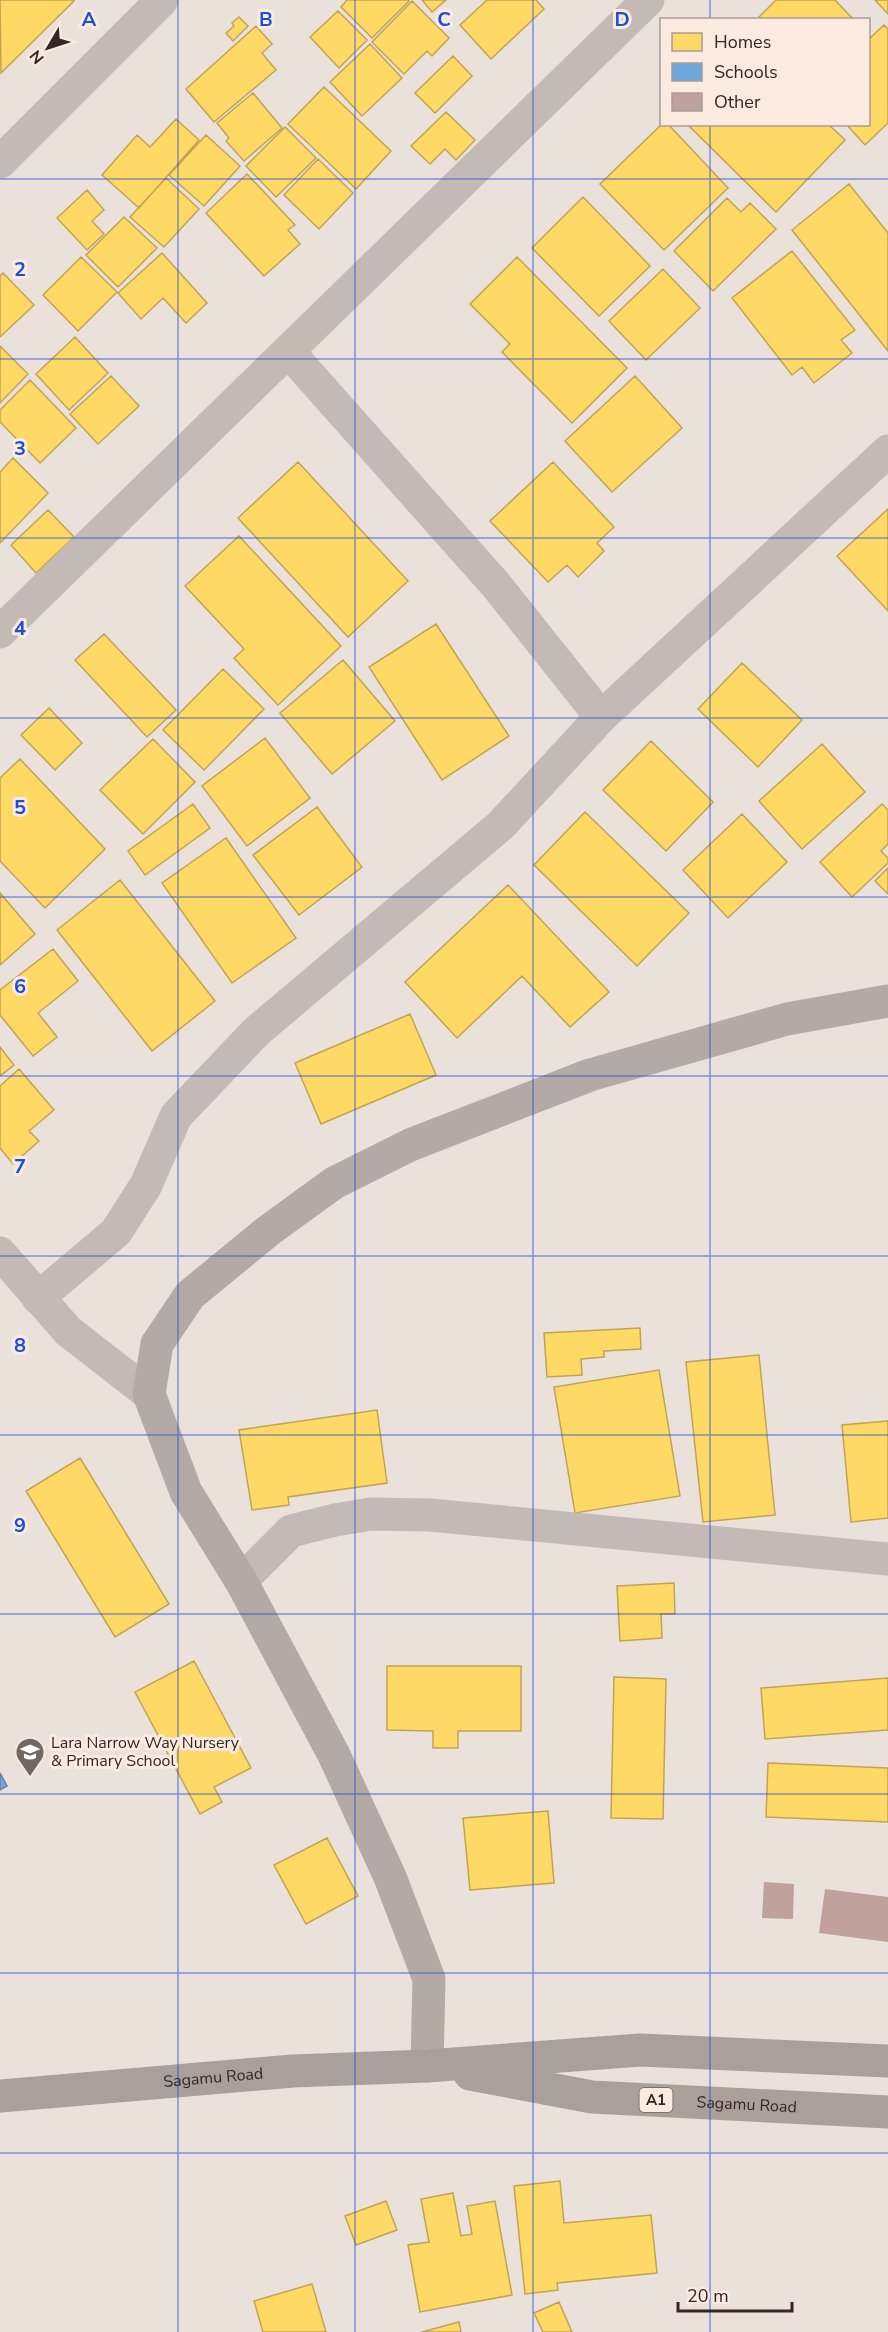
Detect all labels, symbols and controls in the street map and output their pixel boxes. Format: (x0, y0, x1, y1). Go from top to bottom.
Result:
text: A (82, 6, 97, 33)
text: B (259, 6, 273, 33)
text: C (437, 6, 451, 33)
text: D (614, 6, 630, 33)
north arrow (18, 18, 78, 78)
legend (660, 18, 870, 126)
text: Homes (714, 30, 771, 54)
text: N (25, 45, 49, 68)
text: Schools (714, 60, 778, 84)
text: Other (714, 90, 761, 114)
text: 2 (14, 256, 26, 283)
text: 3 (14, 435, 26, 462)
text: 4 (14, 615, 26, 642)
text: 5 (14, 794, 26, 821)
text: 6 (14, 973, 26, 1000)
text: 7 (14, 1153, 26, 1180)
text: 8 (14, 1332, 26, 1359)
text: 9 (14, 1512, 26, 1539)
place label: Lara Narrow Way Nursery & Primary School (51, 1732, 240, 1772)
school or university icon: Lara Narrow Way Nursery & Primary School (14, 1736, 46, 1778)
street label: Sagamu Road (162, 2063, 264, 2093)
road number: A1 (640, 2088, 672, 2112)
street label: Sagamu Road (696, 2091, 797, 2118)
scale bar (678, 2275, 792, 2313)
text: 20 m (687, 2284, 729, 2308)

